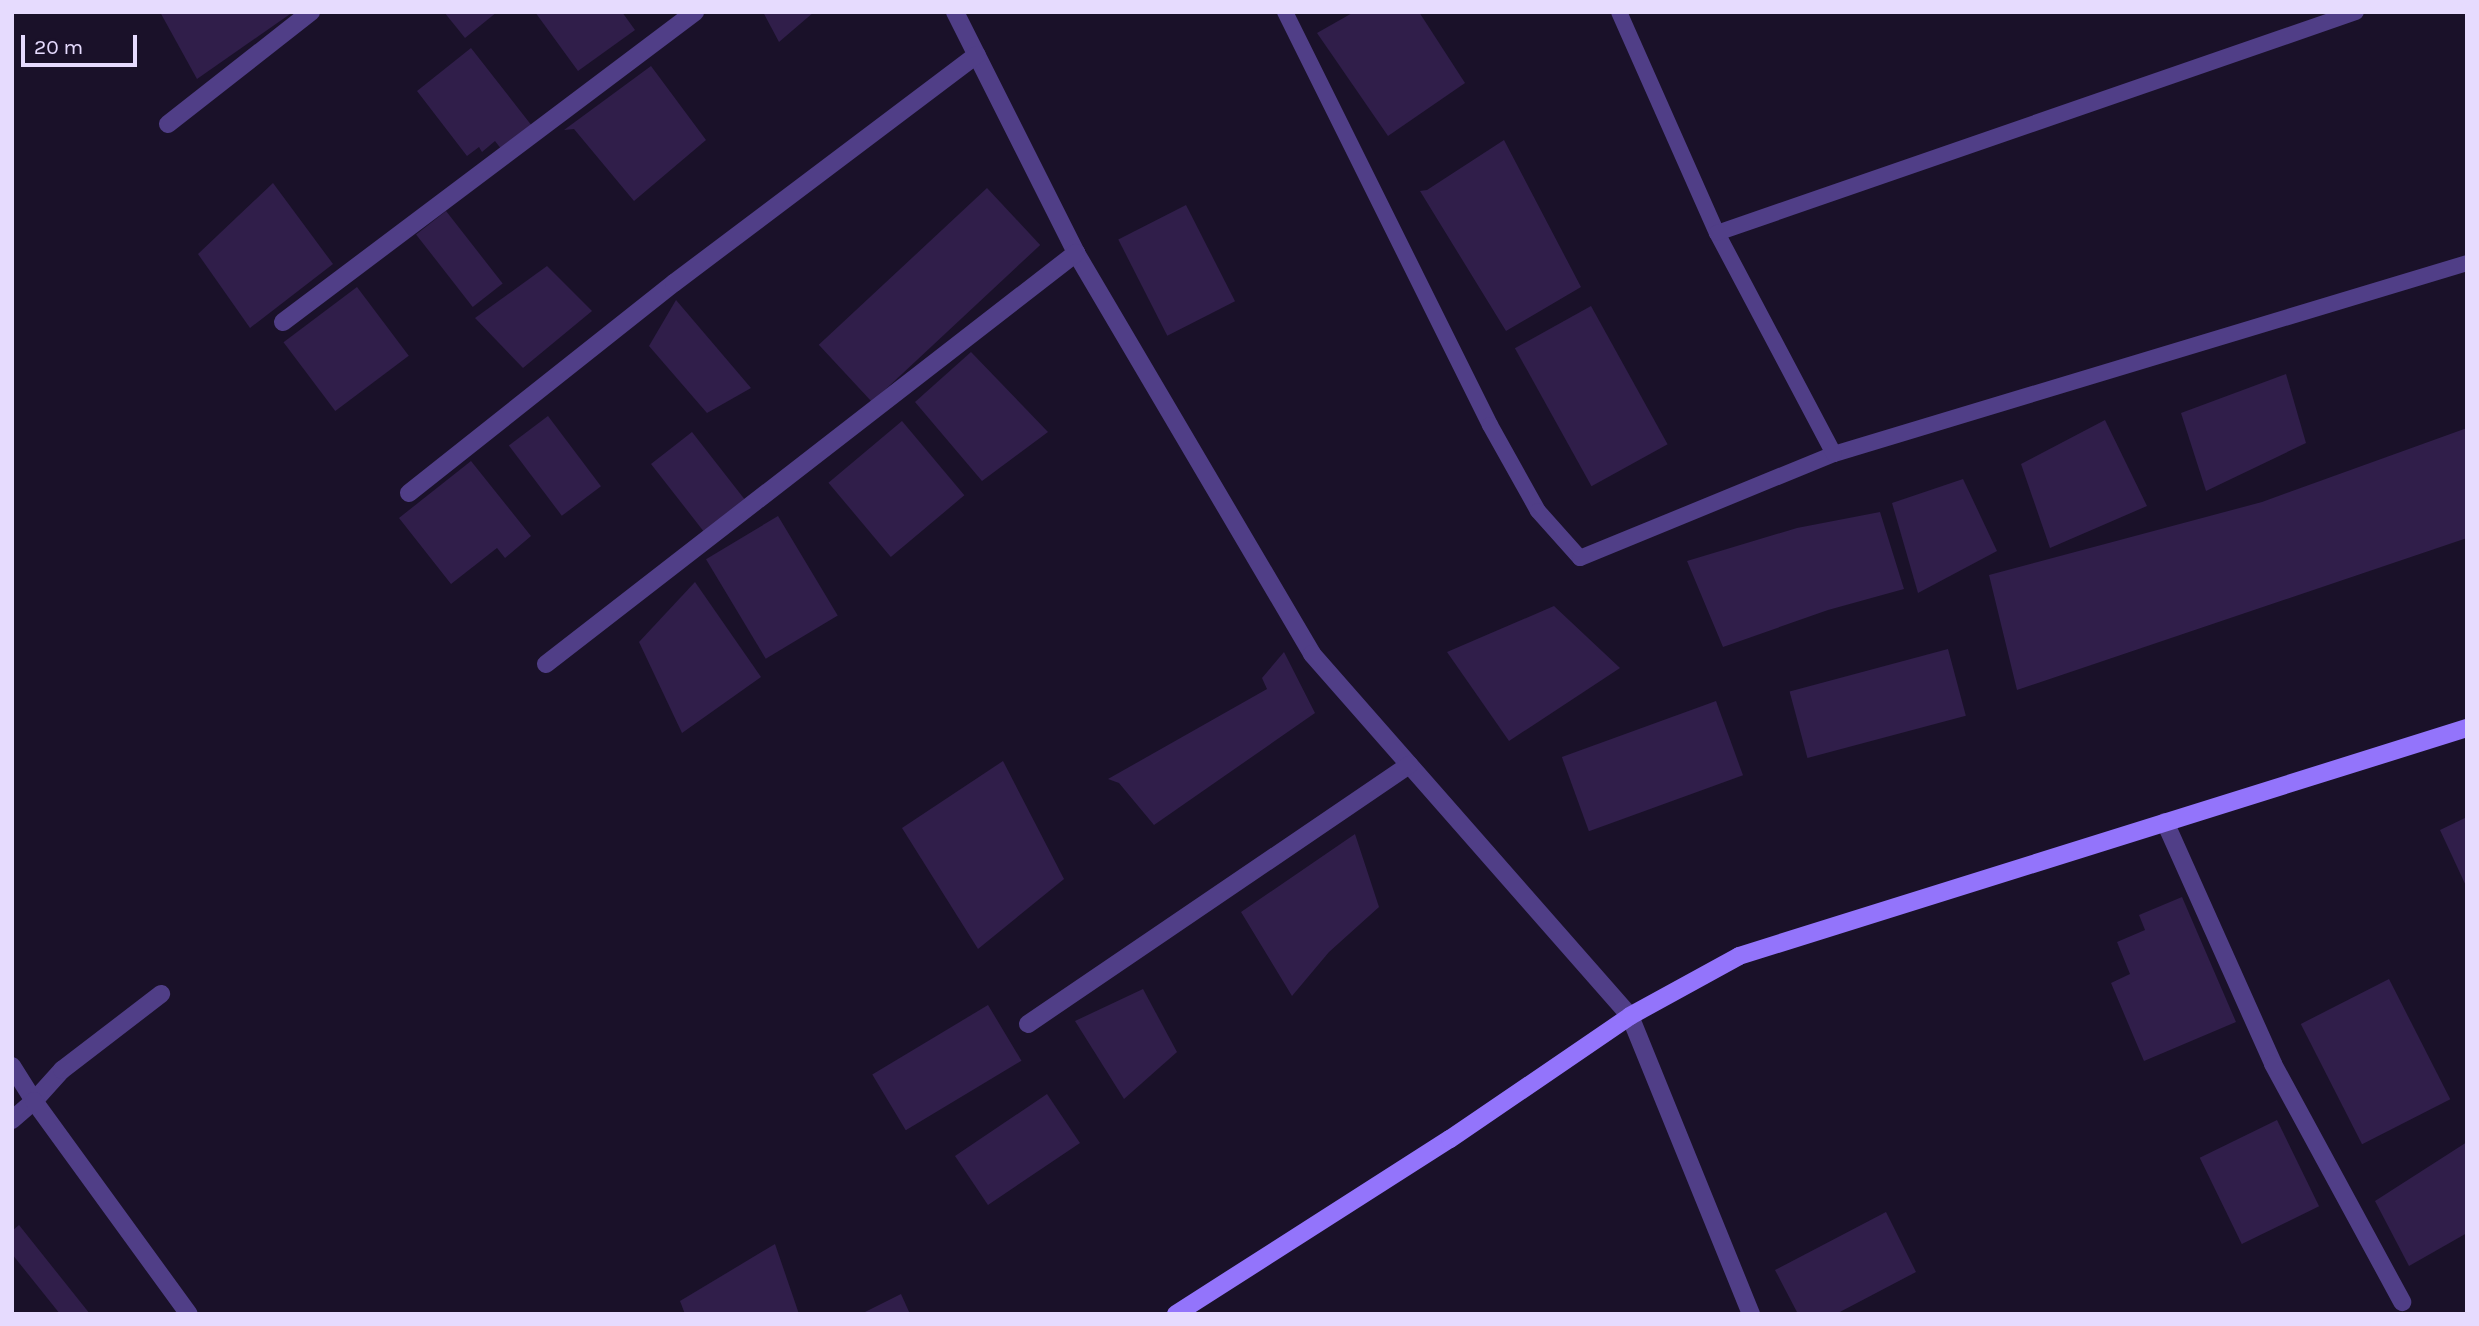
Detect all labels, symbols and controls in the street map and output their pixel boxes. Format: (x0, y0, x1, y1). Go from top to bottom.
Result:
scale bar (24, 21, 140, 65)
text: 20 m (34, 35, 83, 59)

